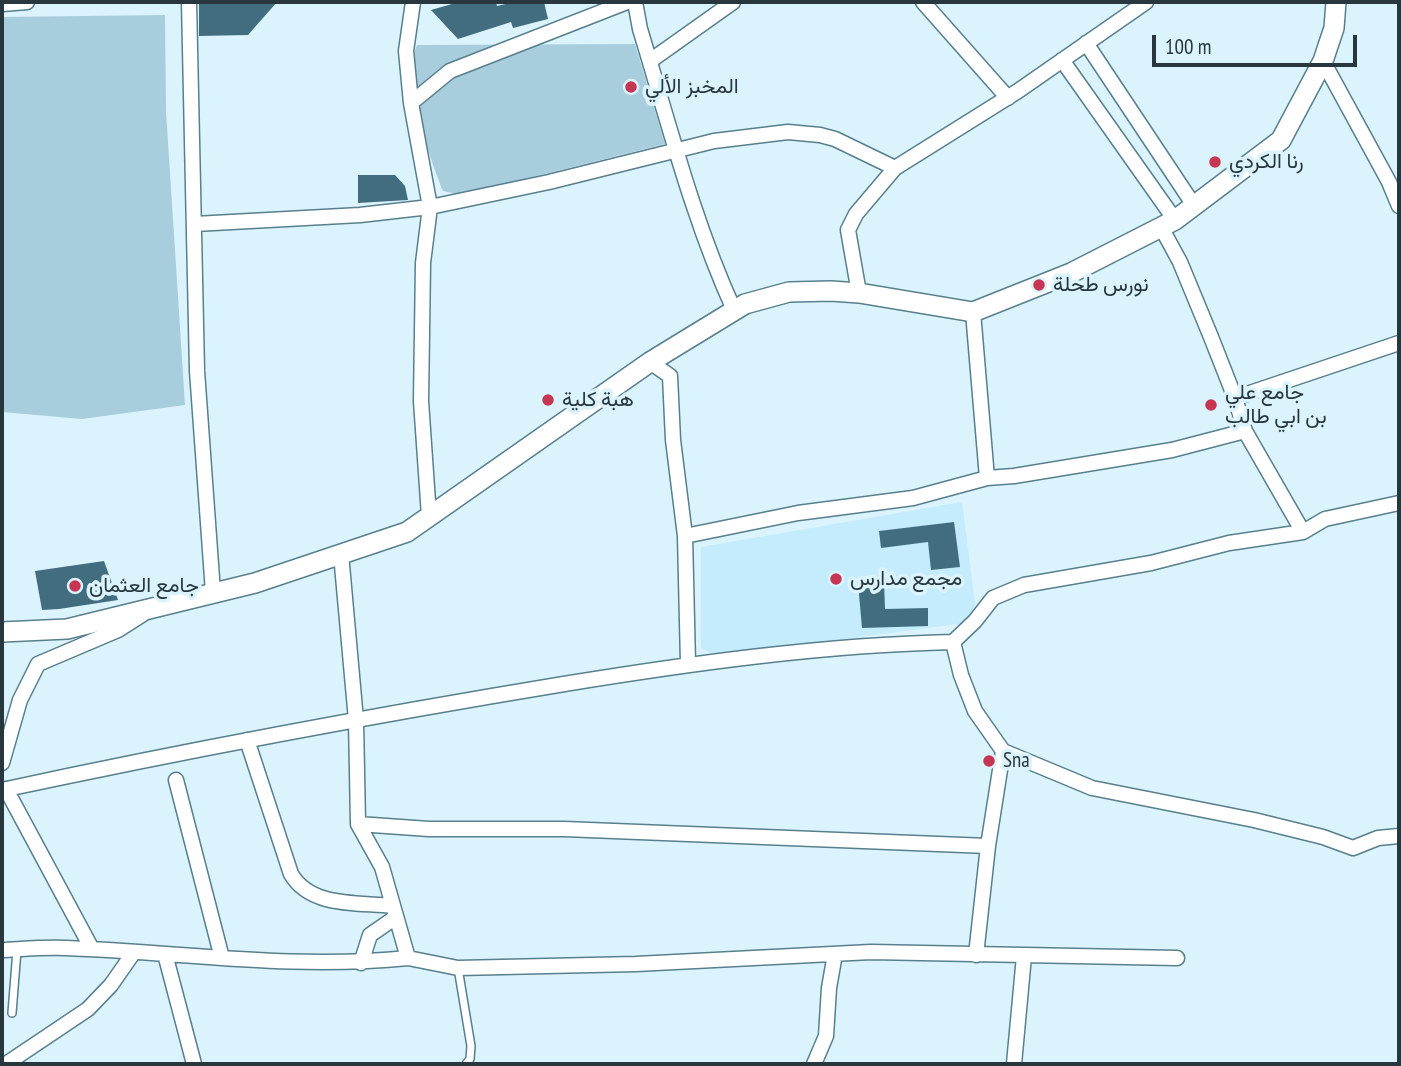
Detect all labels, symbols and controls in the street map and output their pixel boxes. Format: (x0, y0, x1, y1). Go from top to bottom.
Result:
scale bar (1156, 21, 1361, 65)
text: 100 m (1165, 33, 1211, 60)
place label: المخبز الألي (645, 74, 739, 100)
marker: المخبز الألي (623, 79, 639, 95)
place label: رنا الكردي (1229, 149, 1304, 175)
marker: رنا الكردي (1207, 154, 1223, 170)
place label: نورس طحلة (1053, 272, 1149, 298)
marker: نورس طحلة (1031, 277, 1047, 293)
place label: جامع علي بن ابي طالب (1225, 380, 1327, 430)
place label: هبة كلية (562, 387, 634, 413)
marker: هبة كلية (540, 392, 556, 408)
marker: جامع علي بن ابي طالب (1203, 397, 1219, 413)
place label: مجمع مدارس (850, 566, 962, 592)
marker: مجمع مدارس (828, 571, 844, 587)
place label: جامع العثمان (89, 573, 199, 599)
marker: جامع العثمان (67, 578, 83, 594)
place label: Sna (1003, 748, 1030, 774)
marker: Sna (981, 753, 997, 769)

